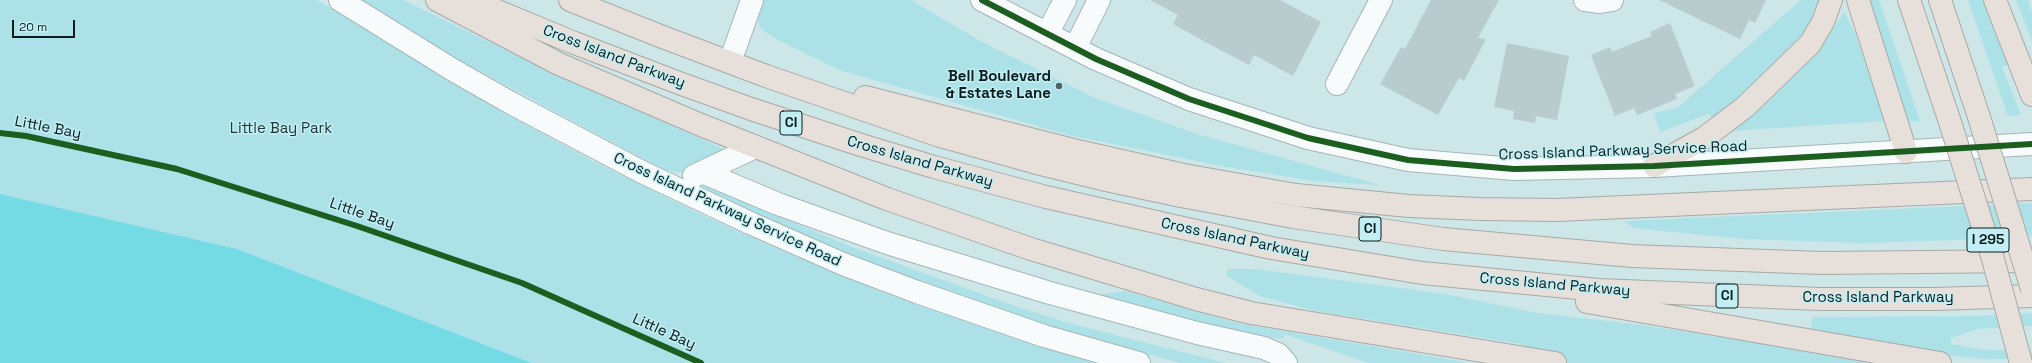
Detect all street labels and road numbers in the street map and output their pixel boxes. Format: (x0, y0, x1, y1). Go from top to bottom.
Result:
street label: Cross Island Parkway (540, 22, 688, 92)
road number: CI (780, 111, 802, 135)
street label: Little Bay (13, 113, 83, 143)
street label: Cross Island Parkway (845, 133, 995, 191)
street label: Cross Island Parkway Service Road (1498, 138, 1748, 164)
street label: Cross Island Parkway Service Road (610, 149, 844, 271)
street label: Little Bay (327, 194, 397, 234)
street label: Cross Island Parkway (1159, 214, 1311, 264)
road number: CI (1359, 217, 1381, 241)
road number: I 295 (1967, 228, 2009, 252)
street label: Cross Island Parkway (1479, 269, 1631, 301)
road number: CI (1716, 284, 1738, 308)
street label: Cross Island Parkway (1802, 289, 1954, 307)
street label: Little Bay (629, 310, 699, 354)

